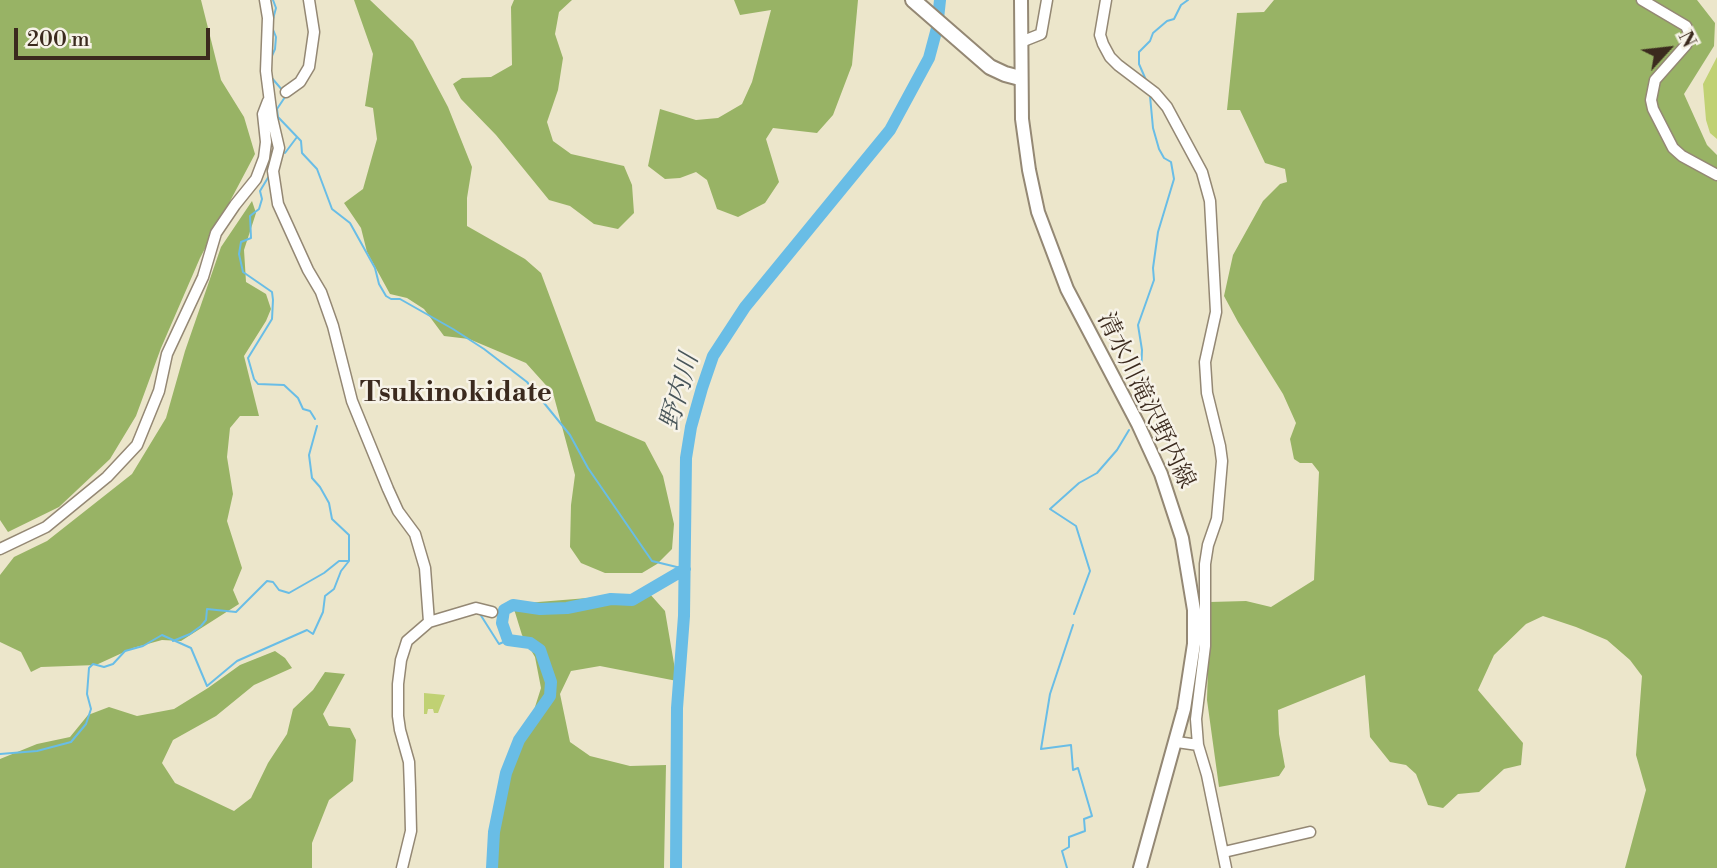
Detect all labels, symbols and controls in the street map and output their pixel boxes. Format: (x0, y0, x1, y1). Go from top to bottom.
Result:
scale bar (18, 14, 214, 58)
north arrow (1633, 14, 1703, 84)
text: 200 m (27, 27, 90, 53)
text: N (1673, 27, 1701, 52)
street label: 清水川滝沢野内線 (1090, 308, 1200, 494)
water label: 野内川 (655, 350, 707, 434)
district label: Tsukinokidate (360, 377, 552, 411)

